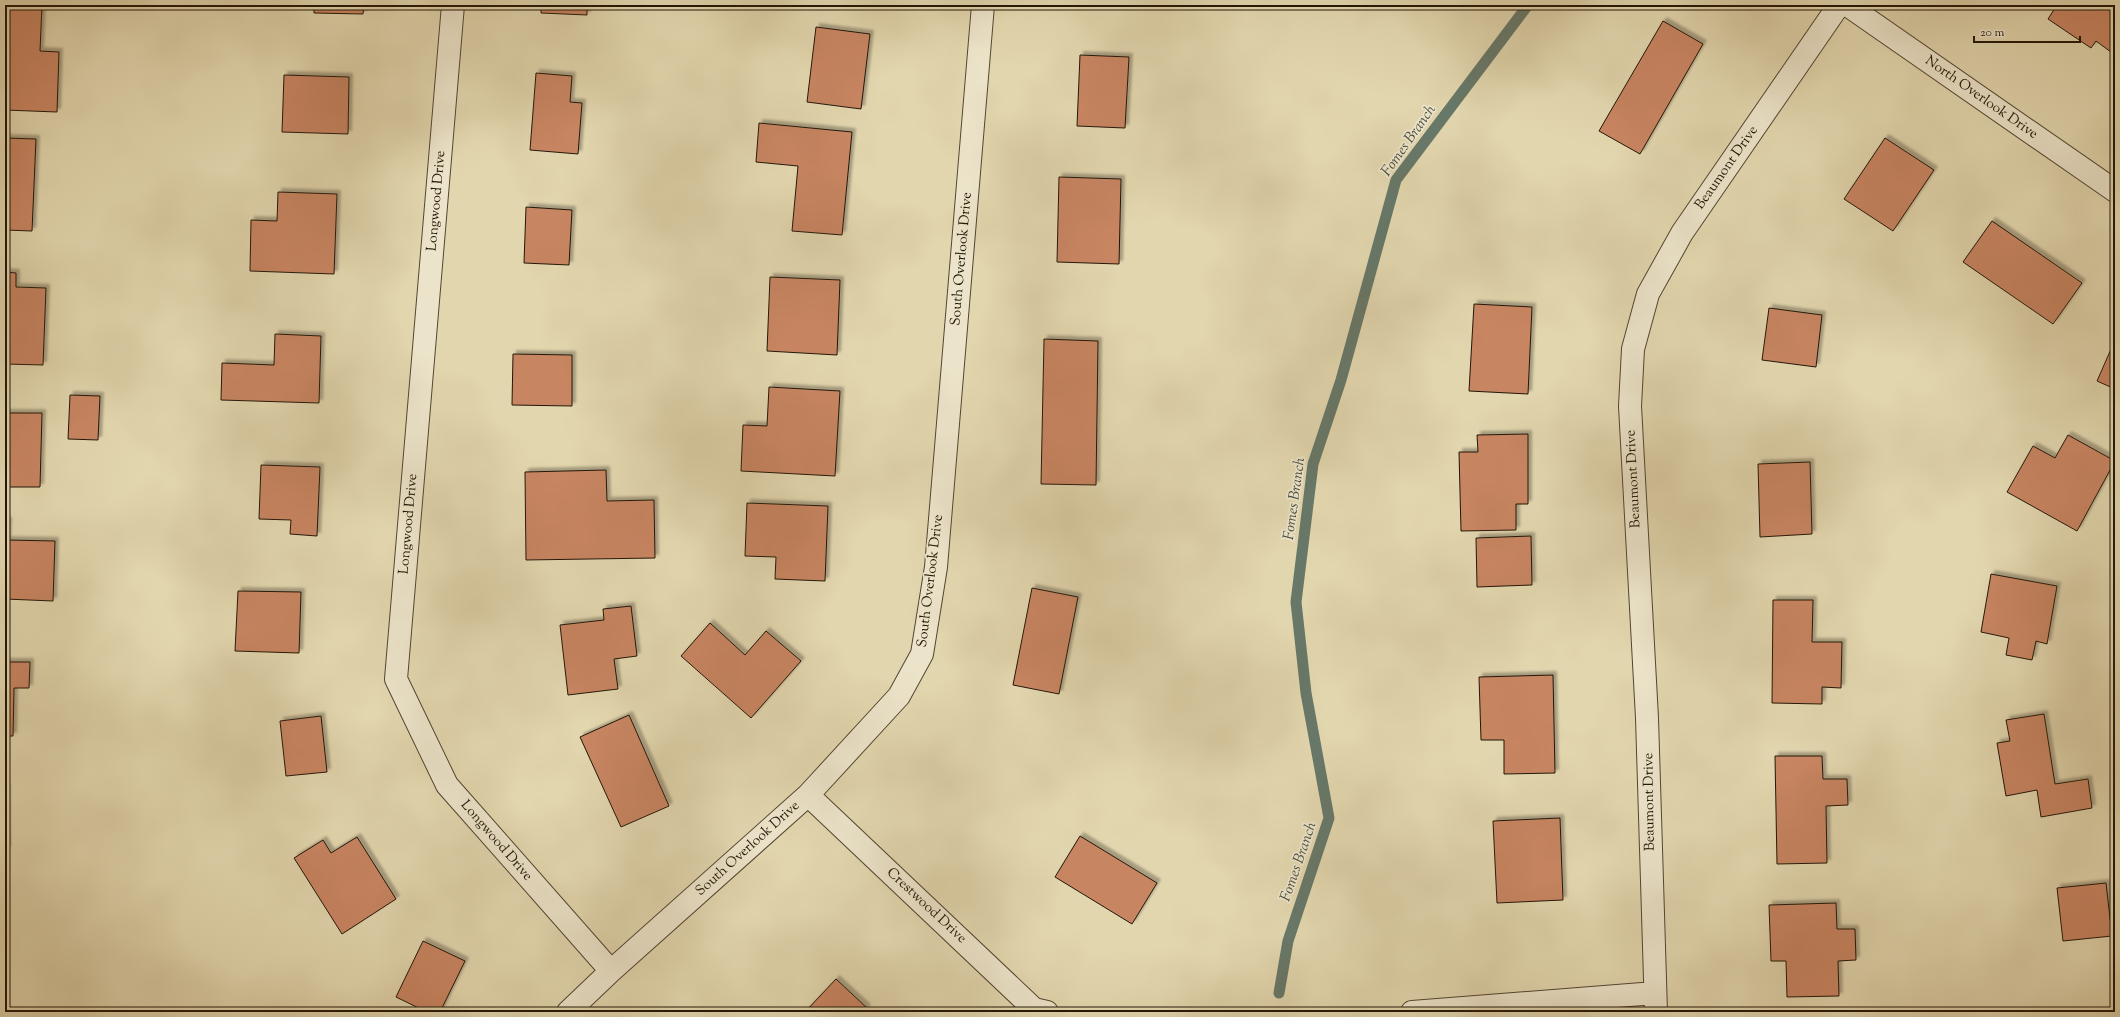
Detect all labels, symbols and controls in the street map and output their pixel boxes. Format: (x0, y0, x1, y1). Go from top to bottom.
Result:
scale bar (1974, 18, 2080, 44)
text: 20 m (1980, 24, 2005, 42)
street label: North Overlook Drive (1920, 51, 2042, 145)
water label: Fomes Branch (1377, 100, 1442, 181)
street label: Beaumont Drive (1691, 122, 1763, 214)
street label: Longwood Drive (423, 150, 451, 252)
street label: South Overlook Drive (946, 191, 978, 327)
street label: Beaumont Drive (1621, 429, 1647, 529)
water label: Fomes Branch (1279, 456, 1311, 542)
street label: Longwood Drive (395, 473, 423, 575)
street label: South Overlook Drive (913, 513, 949, 649)
street label: Beaumont Drive (1639, 753, 1661, 851)
street label: Longwood Drive (455, 796, 537, 886)
street label: South Overlook Drive (692, 797, 804, 901)
water label: Fomes Branch (1276, 819, 1323, 905)
street label: Crestwood Drive (881, 864, 971, 948)

